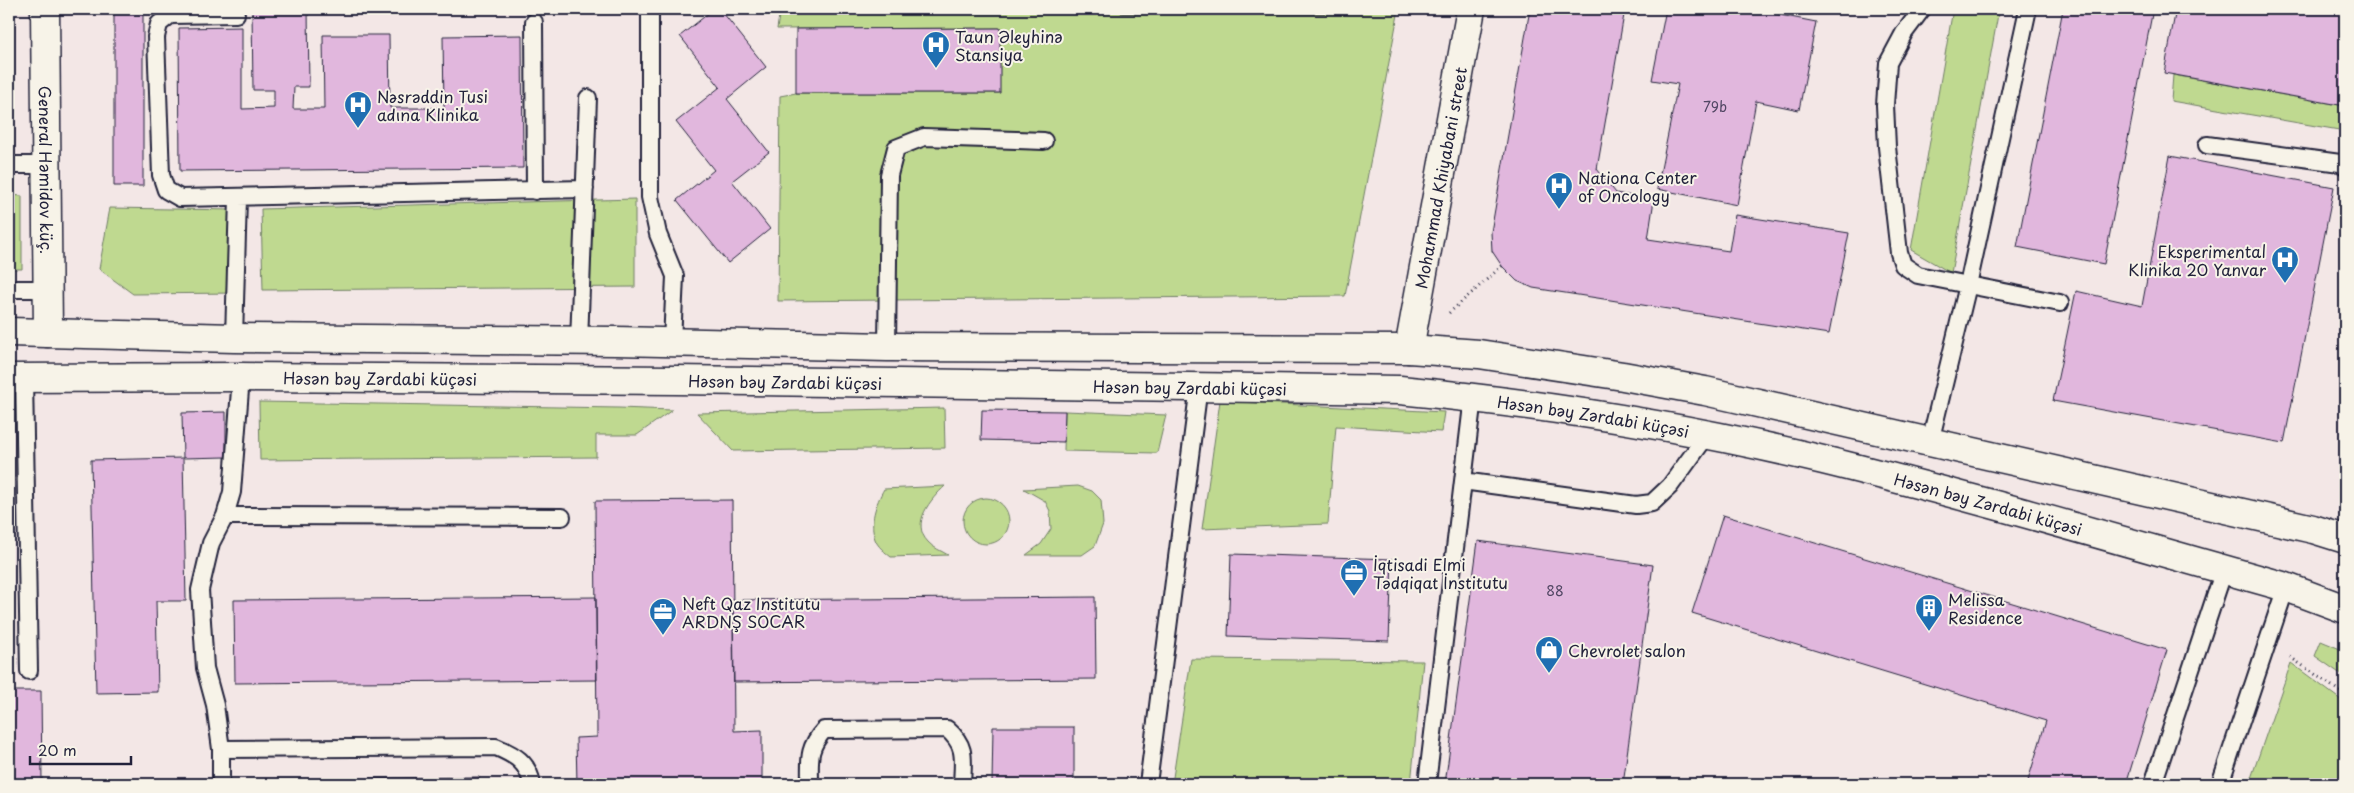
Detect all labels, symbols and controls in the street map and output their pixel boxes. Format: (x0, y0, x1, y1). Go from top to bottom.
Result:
place label: Taun Əleyhinə Stansiya (955, 24, 1063, 66)
hospital icon: Taun Əleyhinə Stansiya (921, 30, 951, 69)
street label: Mohammad Khiyabani street (1408, 64, 1472, 291)
place label: Nəsrəddin Tusi adına Klinika (377, 84, 488, 126)
street label: General Həmidov küç. (34, 86, 59, 254)
hospital icon: Nəsrəddin Tusi adına Klinika (343, 90, 373, 129)
house number: 79b (1703, 96, 1727, 117)
place label: Nationa Center of Oncology (1578, 165, 1697, 207)
hospital icon: Nationa Center of Oncology (1544, 171, 1574, 210)
place label: Eksperimental Klinika 20 Yanvar (2128, 239, 2267, 281)
hospital icon: Eksperimental Klinika 20 Yanvar (2270, 245, 2300, 284)
street label: Həsən bəy Zərdabi küçəsi (283, 365, 477, 391)
street label: Həsən bəy Zərdabi küçəsi (688, 368, 882, 395)
street label: Həsən bəy Zərdabi küçəsi (1093, 374, 1287, 400)
street label: Həsən bəy Zərdabi küçəsi (1496, 389, 1691, 443)
street label: Həsən bəy Zərdabi küçəsi (1891, 466, 2085, 541)
place label: İqtisadi Elmi Tədqiqat İnstitutu (1373, 552, 1508, 594)
office icon: İqtisadi Elmi Tədqiqat İnstitutu (1339, 558, 1369, 597)
house number: 88 (1546, 580, 1564, 601)
place label: Melissa Residence (1948, 587, 2023, 629)
place label: Neft Qaz Institutu ARDNŞ SOCAR (682, 591, 820, 633)
building icon: Melissa Residence (1914, 593, 1944, 632)
office icon: Neft Qaz Institutu ARDNŞ SOCAR (648, 597, 678, 636)
shop icon: Chevrolet salon (1534, 635, 1564, 674)
place label: Chevrolet salon (1568, 638, 1686, 662)
scale bar (30, 733, 131, 765)
text: 20 m (38, 738, 77, 761)

